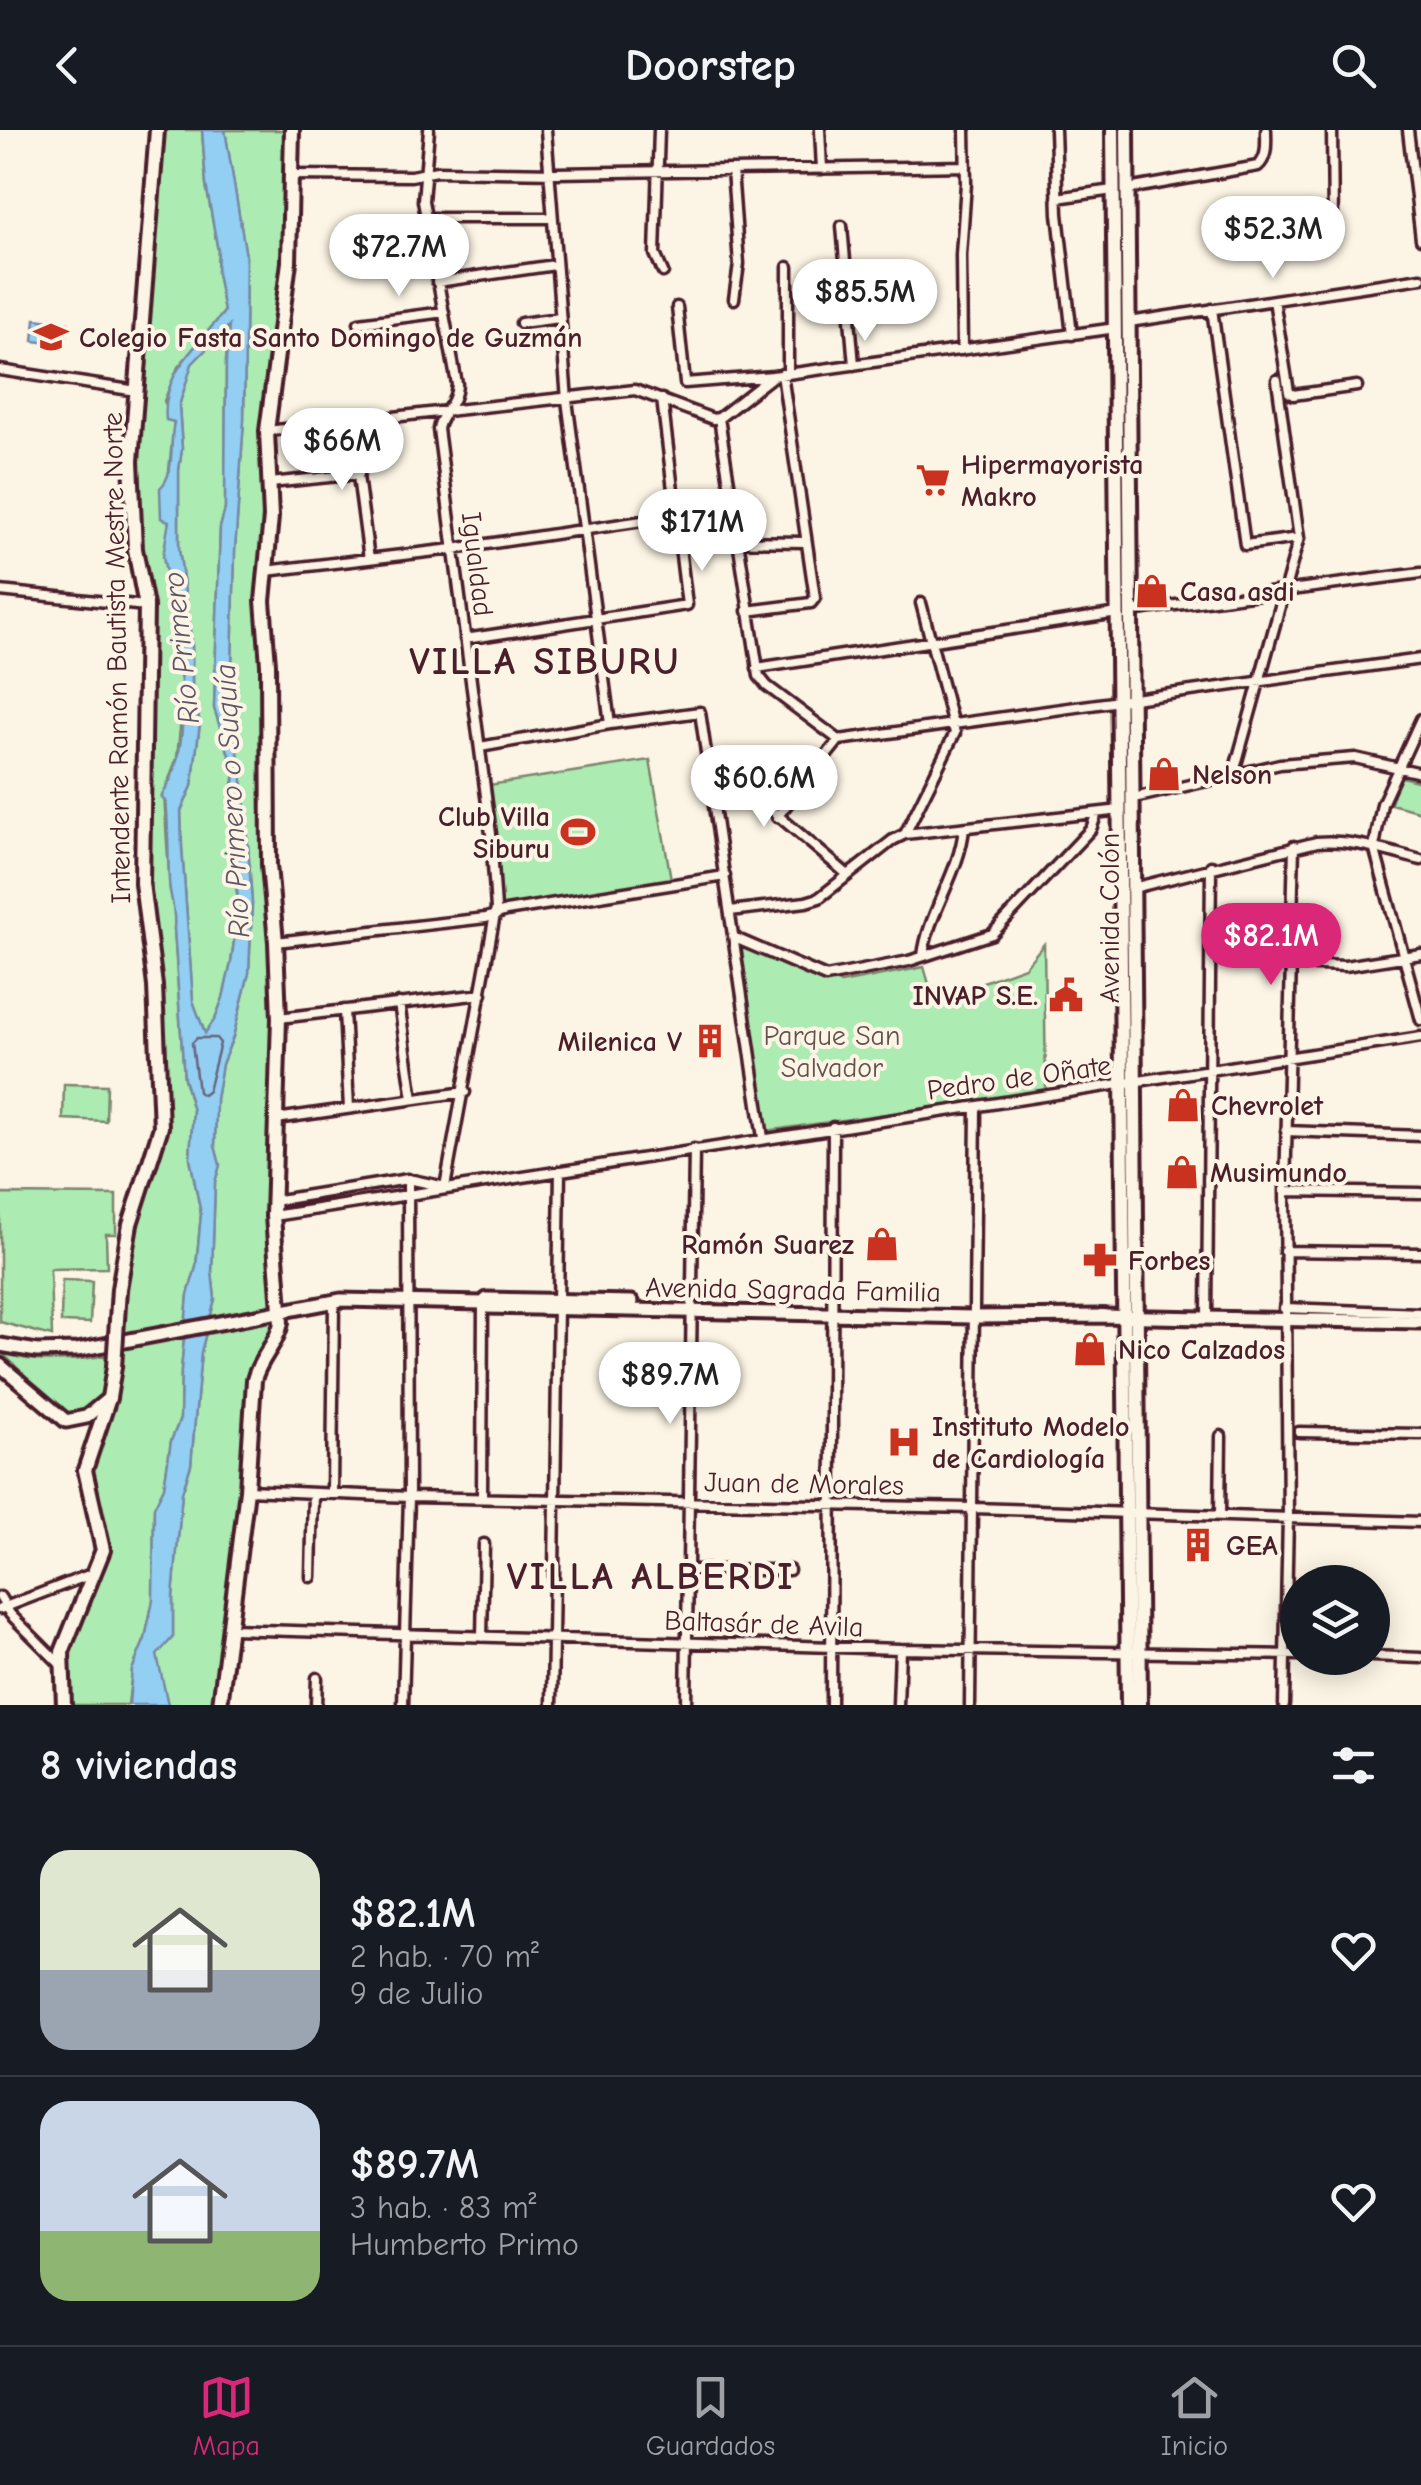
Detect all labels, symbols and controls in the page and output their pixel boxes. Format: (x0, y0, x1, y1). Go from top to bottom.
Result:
icon: back (40, 38, 95, 93)
icon: search (1326, 38, 1381, 93)
text: Doorstep (625, 39, 796, 91)
pin: $52.3M (1192, 196, 1354, 281)
text: $52.3M (1223, 210, 1323, 247)
pin: $72.7M (318, 214, 480, 299)
text: $72.7M (351, 228, 447, 265)
pin: $85.5M (784, 259, 946, 344)
text: $85.5M (814, 273, 916, 310)
school or university icon: Colegio Fasta Santo Domingo de Guzmán (32, 318, 70, 356)
place label: Colegio Fasta Santo Domingo de Guzmán (79, 322, 582, 354)
pin: $66M (283, 408, 401, 493)
street label: Intendente Ramón Bautista Mestre Norte (97, 412, 137, 904)
text: $66M (303, 422, 381, 459)
place label: Hipermayorista Makro (961, 449, 1143, 513)
supermarket icon: Hipermayorista Makro (914, 461, 952, 499)
pin: $171M (632, 489, 772, 574)
text: $171M (660, 503, 744, 540)
street label: Igualdad (455, 510, 499, 618)
water label: Río Primero (156, 570, 207, 726)
shop icon: Casa asdi (1133, 572, 1171, 610)
place label: Casa asdi (1180, 576, 1295, 608)
district label: VILLA SIBURU (409, 640, 681, 684)
water label: Río Primero o Suquía (208, 663, 257, 939)
pin: $60.6M (683, 745, 845, 830)
shop icon: Nelson (1145, 755, 1183, 793)
text: $60.6M (713, 759, 815, 796)
place label: Nelson (1192, 759, 1272, 791)
place label: Club Villa Siburu (438, 801, 550, 865)
sports icon: Club Villa Siburu (559, 813, 597, 851)
street label: Avenida Colón (1094, 833, 1126, 1003)
pin: $82.1M (1190, 903, 1352, 988)
text: $82.1M (1223, 917, 1319, 954)
public building icon: INVAP S.E. (1047, 976, 1085, 1014)
place label: INVAP S.E. (912, 980, 1038, 1012)
park label: Parque San Salvador (763, 1020, 901, 1084)
building icon: Milenica V (691, 1022, 729, 1060)
place label: Milenica V (558, 1026, 682, 1058)
street label: Pedro de Oñate (925, 1049, 1113, 1107)
shop icon: Chevrolet (1164, 1086, 1202, 1124)
place label: Chevrolet (1211, 1090, 1324, 1122)
shop icon: Musimundo (1163, 1153, 1201, 1191)
place label: Musimundo (1210, 1157, 1347, 1189)
shop icon: Ramón Suarez (863, 1225, 901, 1263)
place label: Ramón Suarez (681, 1229, 854, 1261)
pharmacy icon: Forbes (1081, 1241, 1119, 1279)
place label: Forbes (1128, 1245, 1210, 1277)
street label: Avenida Sagrada Familia (645, 1271, 941, 1309)
shop icon: Nico Calzados (1071, 1330, 1109, 1368)
place label: Nico Calzados (1118, 1334, 1285, 1366)
pin: $89.7M (589, 1342, 751, 1427)
text: $89.7M (621, 1356, 719, 1393)
place label: Instituto Modelo de Cardiología (932, 1411, 1130, 1475)
hospital icon: Instituto Modelo de Cardiología (885, 1423, 923, 1461)
street label: Juan de Morales (704, 1466, 904, 1502)
building icon: GEA (1179, 1526, 1217, 1564)
place label: GEA (1226, 1530, 1278, 1562)
district label: VILLA ALBERDI (507, 1555, 795, 1599)
map controls (1280, 1565, 1390, 1675)
button: layers (1280, 1565, 1390, 1675)
street label: Baltasár de Avila (664, 1605, 864, 1643)
icon: filters (1326, 1738, 1381, 1793)
text: 8 viviendas (40, 1741, 237, 1790)
text: $82.1M (350, 1889, 476, 1938)
icon: home (120, 1890, 240, 2010)
icon: heart (1326, 1923, 1381, 1978)
text: 2 hab. · 70 m² (350, 1938, 539, 1975)
text: 9 de Julio (350, 1975, 484, 2012)
text: $89.7M (350, 2140, 479, 2189)
icon: home (120, 2141, 240, 2261)
icon: heart (1326, 2174, 1381, 2229)
text: 3 hab. · 83 m² (350, 2189, 537, 2226)
text: Humberto Primo (350, 2226, 579, 2263)
tab: Mapa (193, 2370, 260, 2462)
tab: Guardados (646, 2370, 775, 2462)
tab: Inicio (1161, 2370, 1228, 2462)

